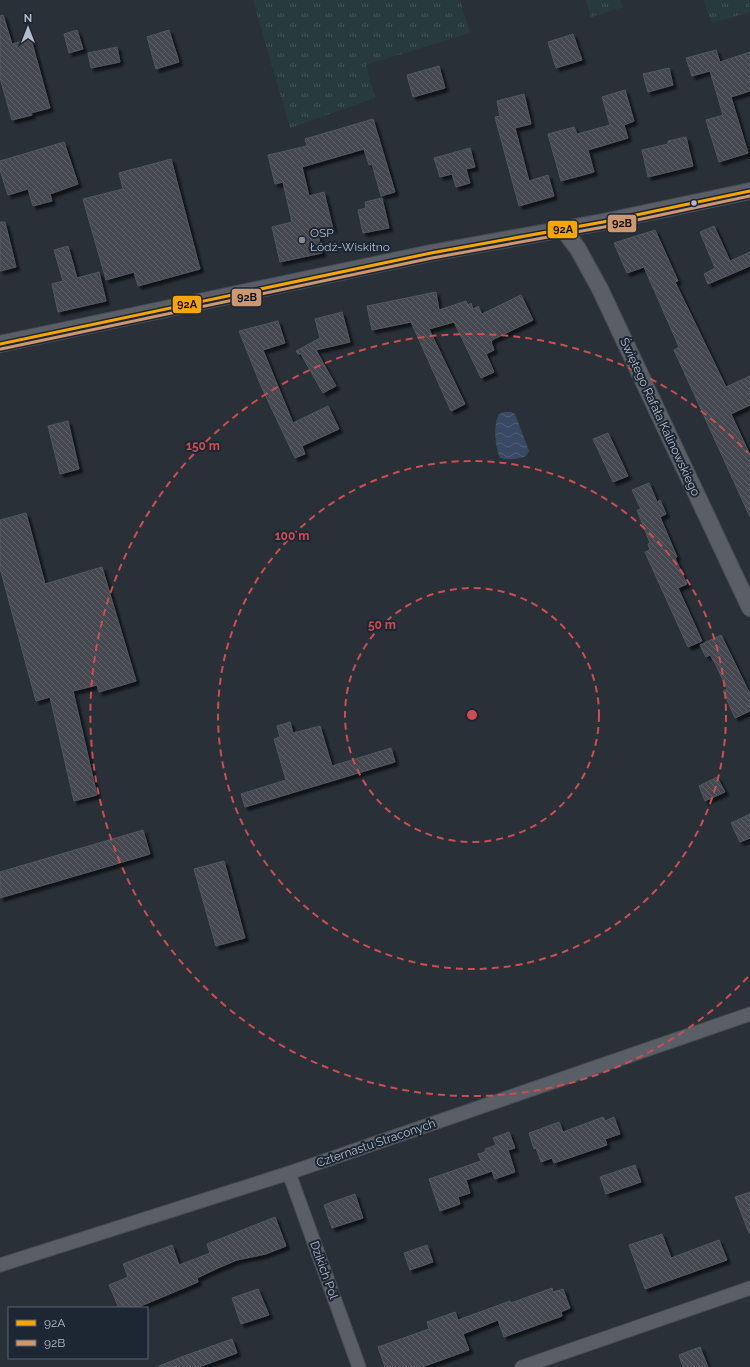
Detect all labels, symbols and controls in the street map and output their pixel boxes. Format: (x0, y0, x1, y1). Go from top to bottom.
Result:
north arrow (8, 8, 48, 48)
text: N (24, 12, 32, 25)
unlabelled marker (689, 198, 699, 208)
line badge: 92B (607, 214, 637, 233)
text: 92B (612, 217, 633, 230)
line badge: 92A (547, 220, 578, 239)
text: 92A (553, 223, 574, 236)
place label: OSP Łódź-Wiskitno (310, 226, 390, 254)
marker: OSP Łódź-Wiskitno (297, 235, 307, 245)
line badge: 92B (231, 288, 262, 307)
text: 92B (237, 291, 258, 304)
line badge: 92A (172, 295, 202, 314)
text: 92A (177, 298, 198, 311)
street label: Świętego Rafała Kalinowskiego (617, 336, 703, 498)
text: 150 m (186, 439, 220, 453)
text: 100 m (275, 529, 309, 543)
text: 50 m (368, 618, 396, 632)
centre of rings (465, 708, 479, 722)
street label: Czternastu Straconych (315, 1116, 437, 1170)
street label: Dzikich Pól (307, 1239, 341, 1301)
legend (8, 1307, 148, 1359)
text: 92A (44, 1316, 65, 1330)
text: 92B (44, 1336, 65, 1350)

